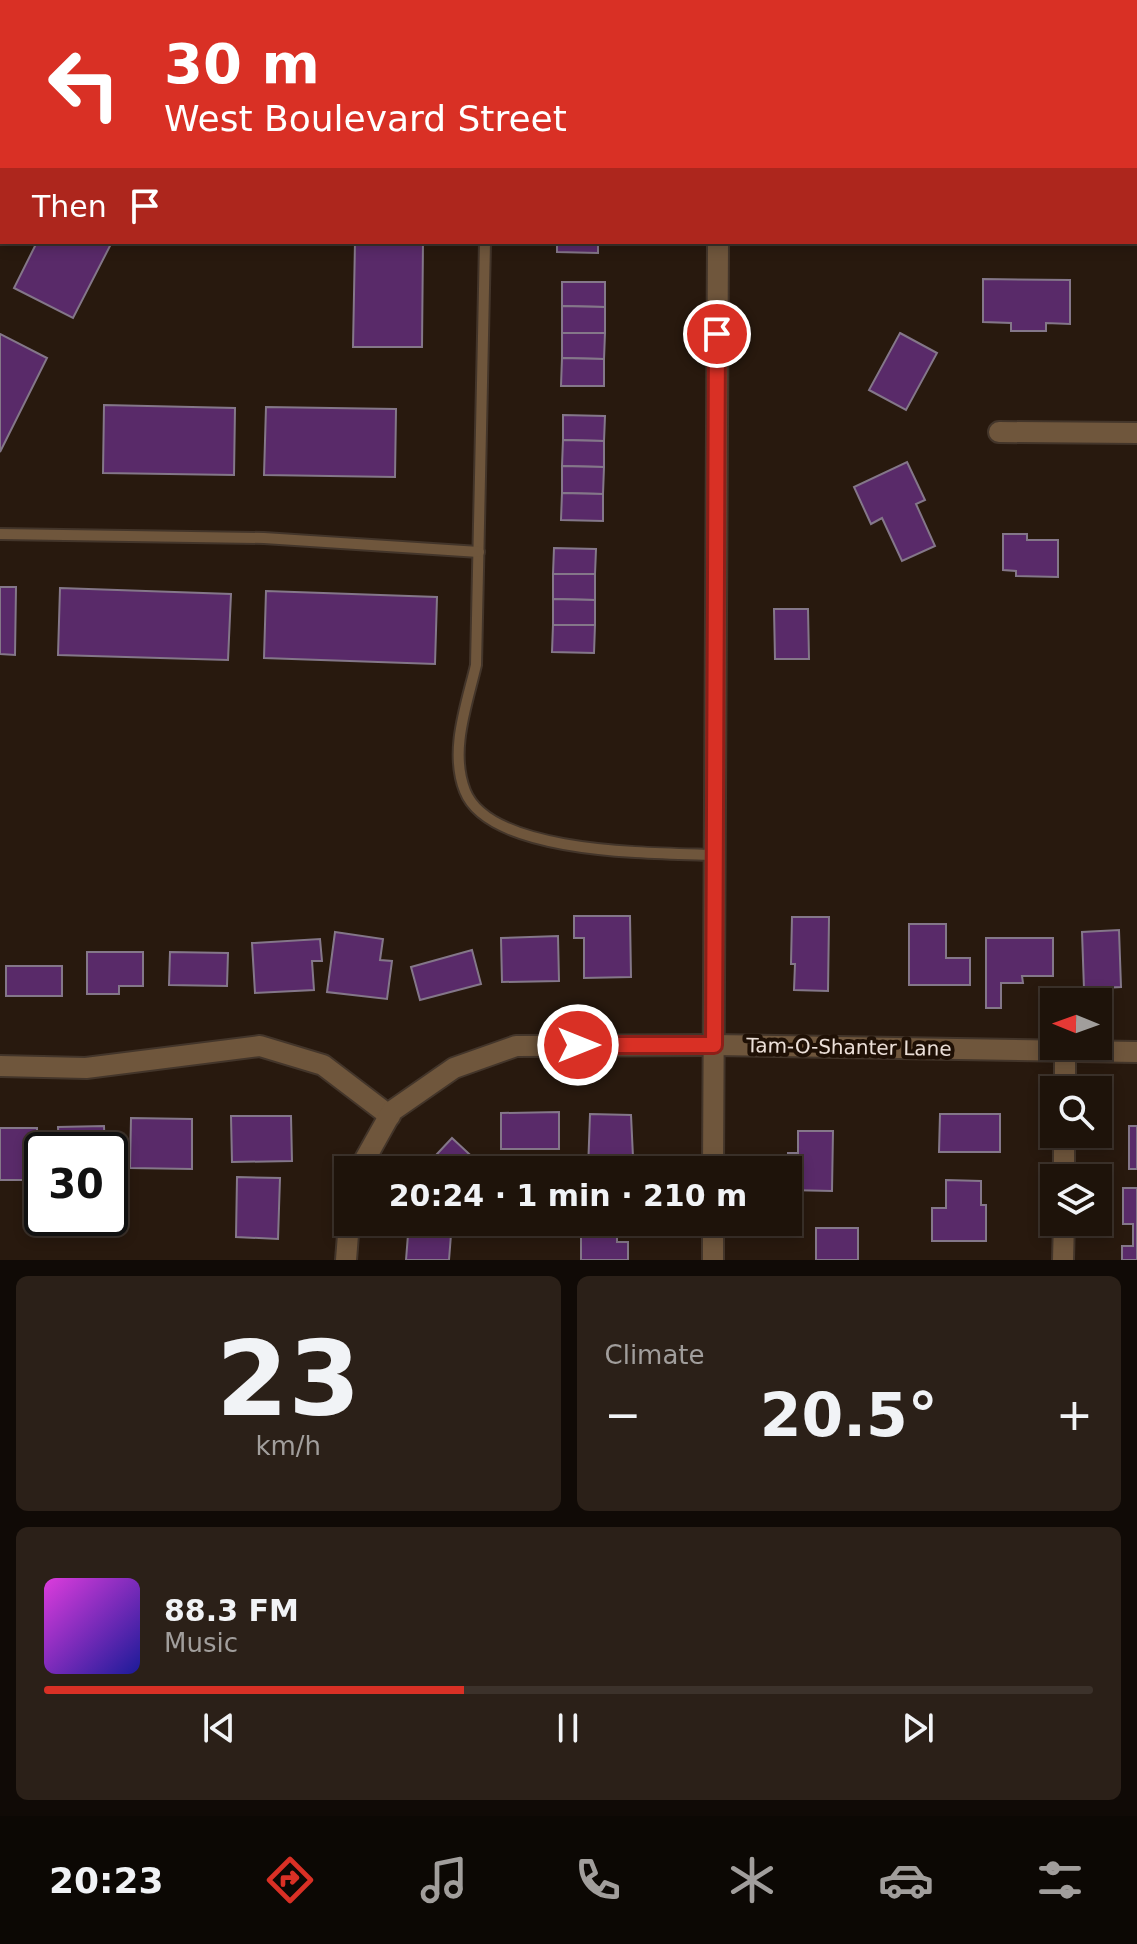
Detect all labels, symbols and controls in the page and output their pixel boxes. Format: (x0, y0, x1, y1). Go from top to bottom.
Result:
text: 30 m (164, 31, 320, 96)
icon: left (32, 32, 136, 136)
text: West Boulevard Street (164, 98, 567, 139)
icon: arrive (123, 184, 167, 228)
text: Then (32, 189, 107, 224)
pin (683, 300, 751, 368)
icon: arrive (695, 312, 739, 356)
north arrow (1040, 988, 1112, 1060)
map controls (1040, 988, 1112, 1236)
position arrow (536, 1003, 620, 1087)
street label: Tam-O-Shanter Lane (745, 1033, 952, 1061)
button: search (1040, 1076, 1112, 1148)
speed limit sign: 30 (24, 1132, 128, 1236)
button: layers (1040, 1164, 1112, 1236)
text: 20:24 · 1 min · 210 m (389, 1178, 747, 1213)
text: 23 (216, 1318, 361, 1440)
text: Climate (605, 1340, 705, 1370)
text: 20.5° (760, 1380, 938, 1450)
text: − (605, 1389, 641, 1440)
text: + (1056, 1389, 1093, 1440)
text: km/h (255, 1431, 321, 1461)
text: 88.3 FM (164, 1593, 299, 1628)
text: Music (164, 1628, 238, 1658)
icon: previous (197, 1706, 241, 1750)
icon: pause (546, 1706, 590, 1750)
icon: next (896, 1706, 940, 1750)
icon: directions (262, 1852, 318, 1908)
icon: music (416, 1852, 472, 1908)
icon: phone (570, 1852, 626, 1908)
icon: climate (724, 1852, 780, 1908)
icon: car (878, 1852, 934, 1908)
icon: filters (1032, 1852, 1088, 1908)
text: 20:23 (49, 1860, 164, 1901)

